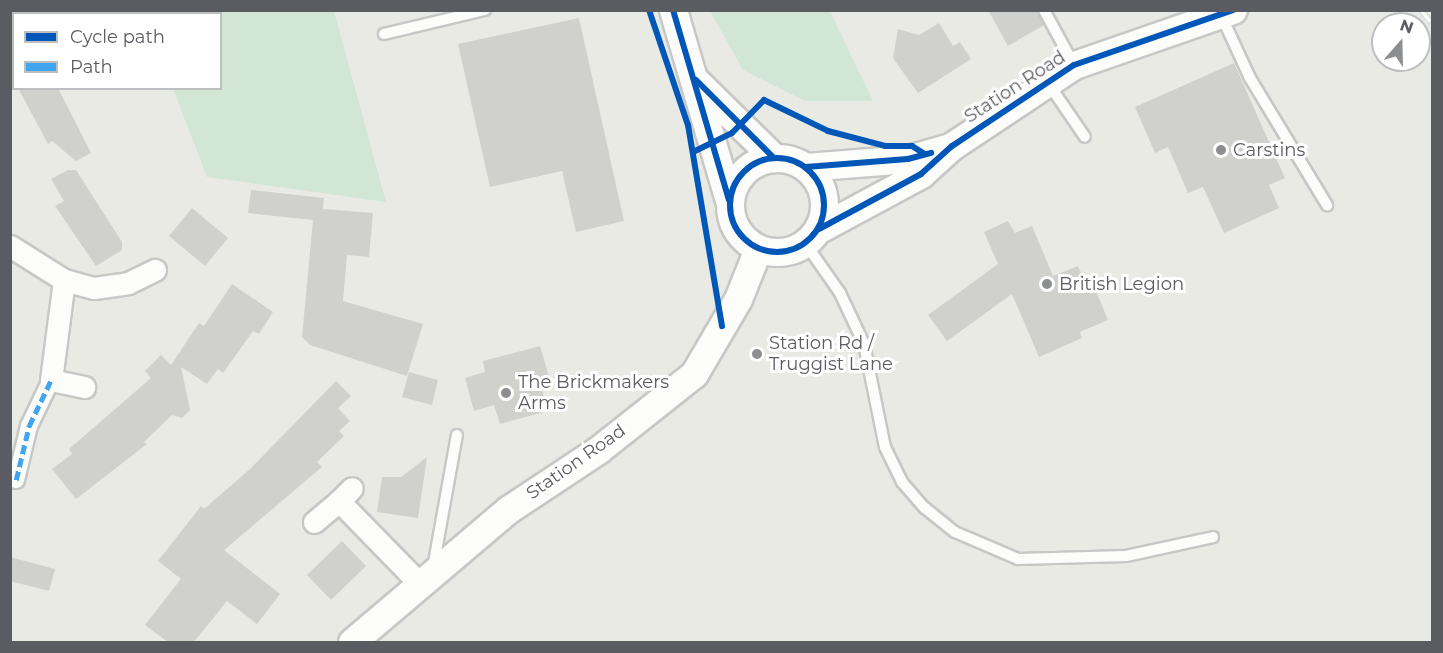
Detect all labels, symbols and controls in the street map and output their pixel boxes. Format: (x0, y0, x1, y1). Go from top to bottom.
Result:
legend (12, 12, 222, 90)
north arrow (1371, 12, 1431, 72)
text: N (1397, 15, 1416, 38)
text: Cycle path (70, 26, 165, 48)
street label: Station Road (960, 46, 1070, 128)
text: Path (70, 56, 113, 78)
place label: Carstins (1233, 139, 1305, 161)
marker: Carstins (1214, 143, 1228, 157)
place label: British Legion (1059, 273, 1184, 295)
marker: British Legion (1040, 277, 1054, 291)
place label: Station Rd / Truggist Lane (769, 333, 893, 376)
marker: Station Rd / Truggist Lane (750, 347, 764, 361)
place label: The Brickmakers Arms (518, 372, 669, 415)
marker: The Brickmakers Arms (499, 386, 513, 400)
street label: Station Road (522, 420, 630, 504)

